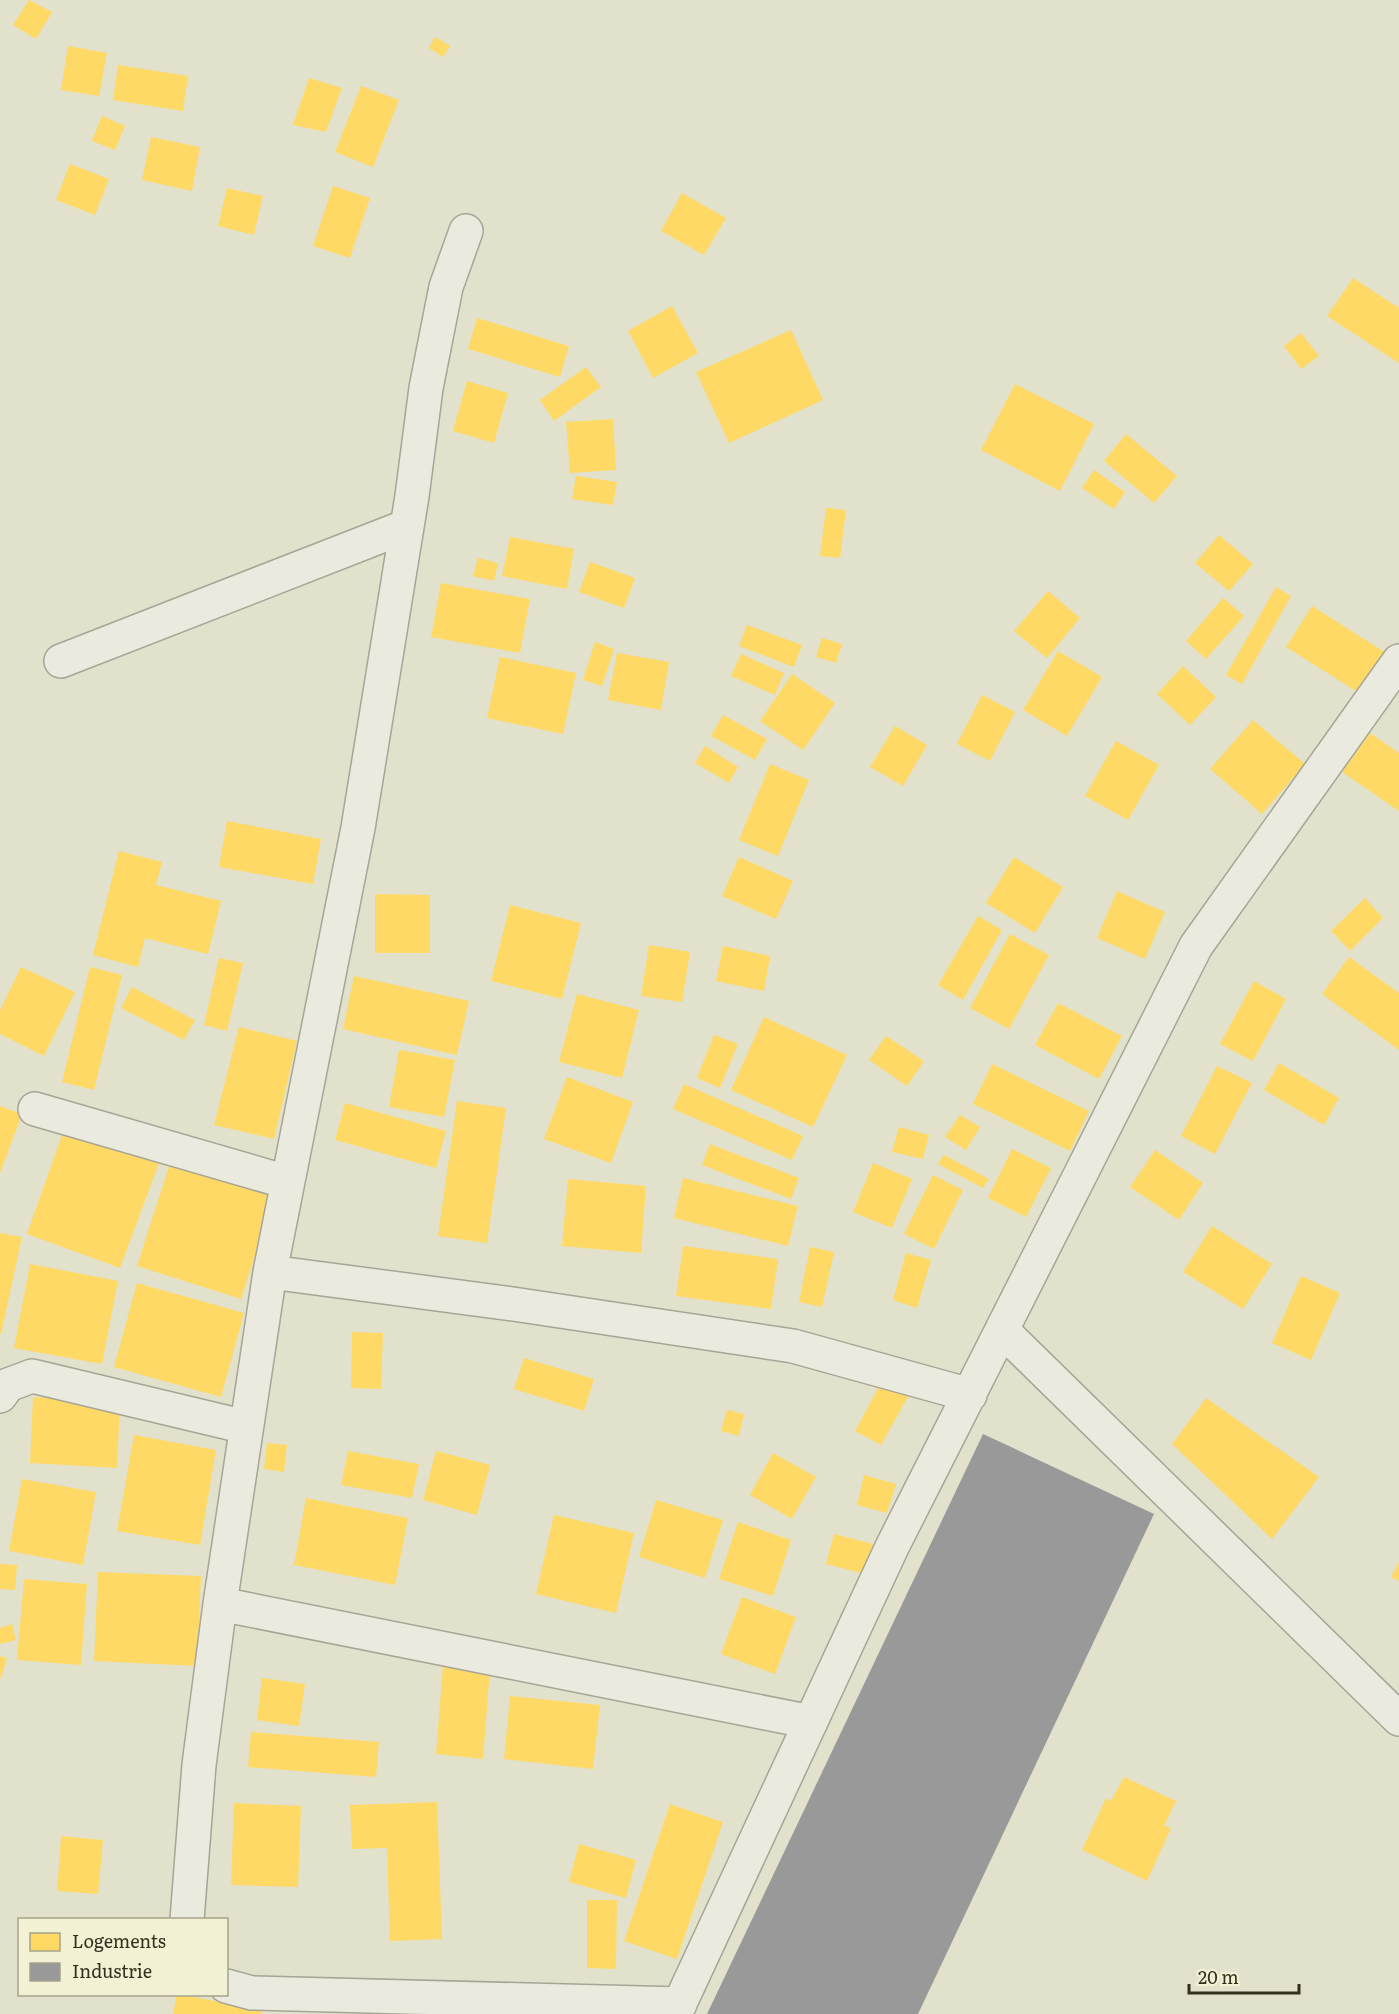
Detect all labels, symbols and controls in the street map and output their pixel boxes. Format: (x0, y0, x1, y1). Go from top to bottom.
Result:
legend (18, 1918, 228, 1996)
text: Logements (72, 1927, 166, 1954)
text: Industrie (72, 1957, 152, 1984)
scale bar (1189, 1957, 1298, 1995)
text: 20 m (1198, 1963, 1239, 1990)

